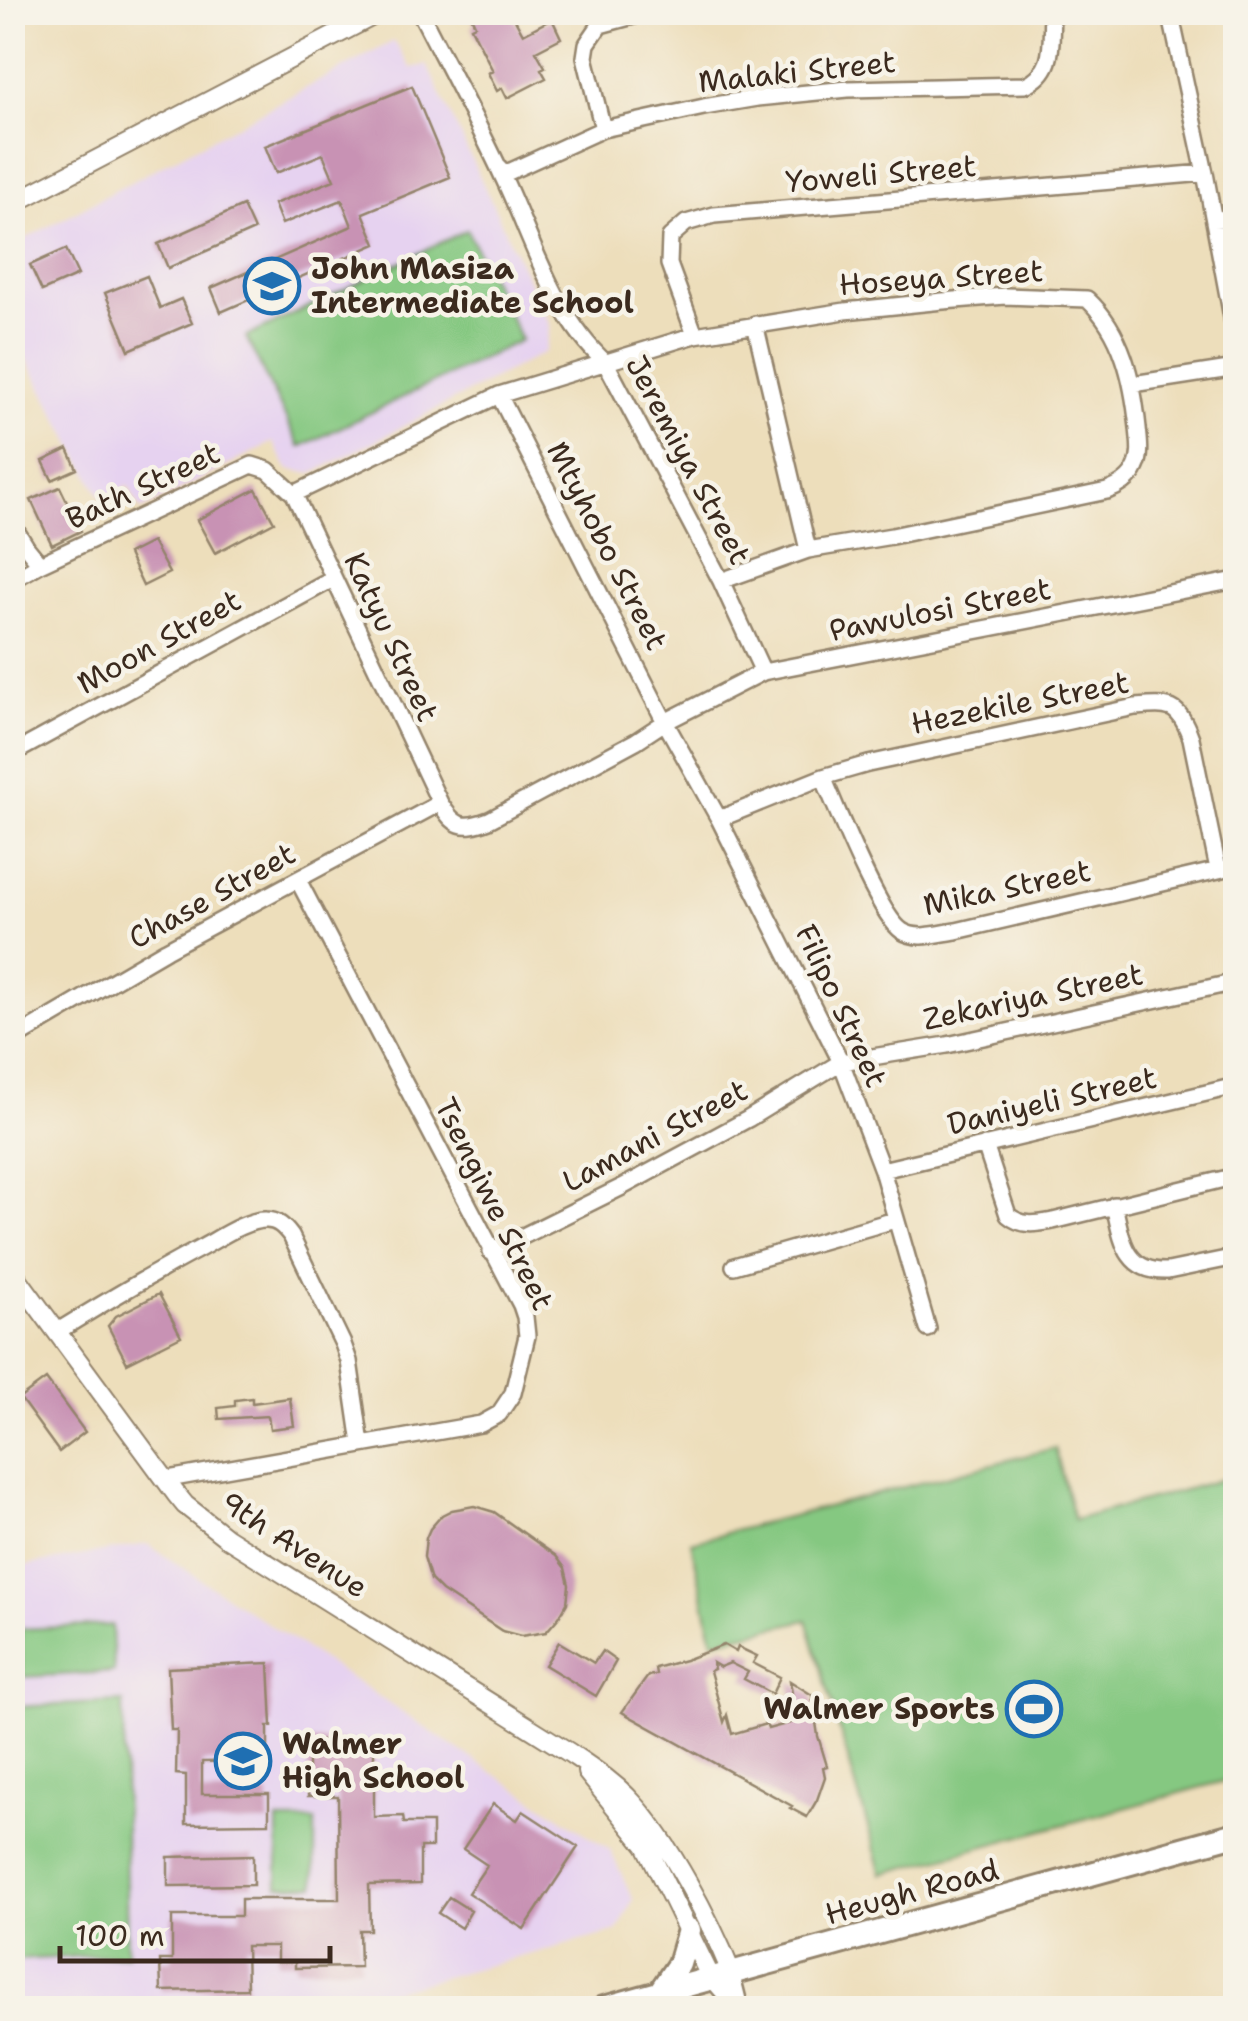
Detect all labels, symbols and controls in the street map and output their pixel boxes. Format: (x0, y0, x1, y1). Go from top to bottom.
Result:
street label: Malaki Street (696, 41, 898, 102)
street label: Yoweli Street (784, 145, 978, 202)
place label: John Masiza Intermediate School (311, 248, 634, 323)
street label: Hoseya Street (837, 250, 1044, 305)
school or university icon: John Masiza Intermediate School (242, 256, 302, 316)
street label: Jeremiya Street (616, 348, 761, 571)
street label: Bath Street (59, 432, 226, 539)
street label: Mtyhobo Street (537, 435, 678, 657)
street label: Katyu Street (334, 546, 449, 728)
street label: Pawulosi Street (826, 568, 1054, 651)
street label: Moon Street (69, 580, 248, 704)
street label: Hezekile Street (908, 661, 1132, 744)
street label: Chase Street (121, 833, 303, 958)
street label: Mika Street (919, 850, 1094, 925)
street label: Filipo Street (786, 918, 897, 1094)
street label: Zekariya Street (919, 953, 1147, 1040)
street label: Daniyeli Street (943, 1056, 1161, 1145)
street label: Lamani Street (555, 1070, 755, 1202)
street label: Tsengiwe Street (425, 1091, 564, 1317)
street label: 9th Avenue (213, 1482, 376, 1608)
sports icon: Walmer Sports (1004, 1679, 1064, 1739)
place label: Walmer Sports (763, 1688, 995, 1729)
place label: Walmer High School (282, 1723, 464, 1798)
school or university icon: Walmer High School (213, 1731, 273, 1791)
street label: Heugh Road (820, 1849, 1003, 1934)
scale bar (60, 1901, 330, 1963)
text: 100 m (75, 1915, 165, 1956)

